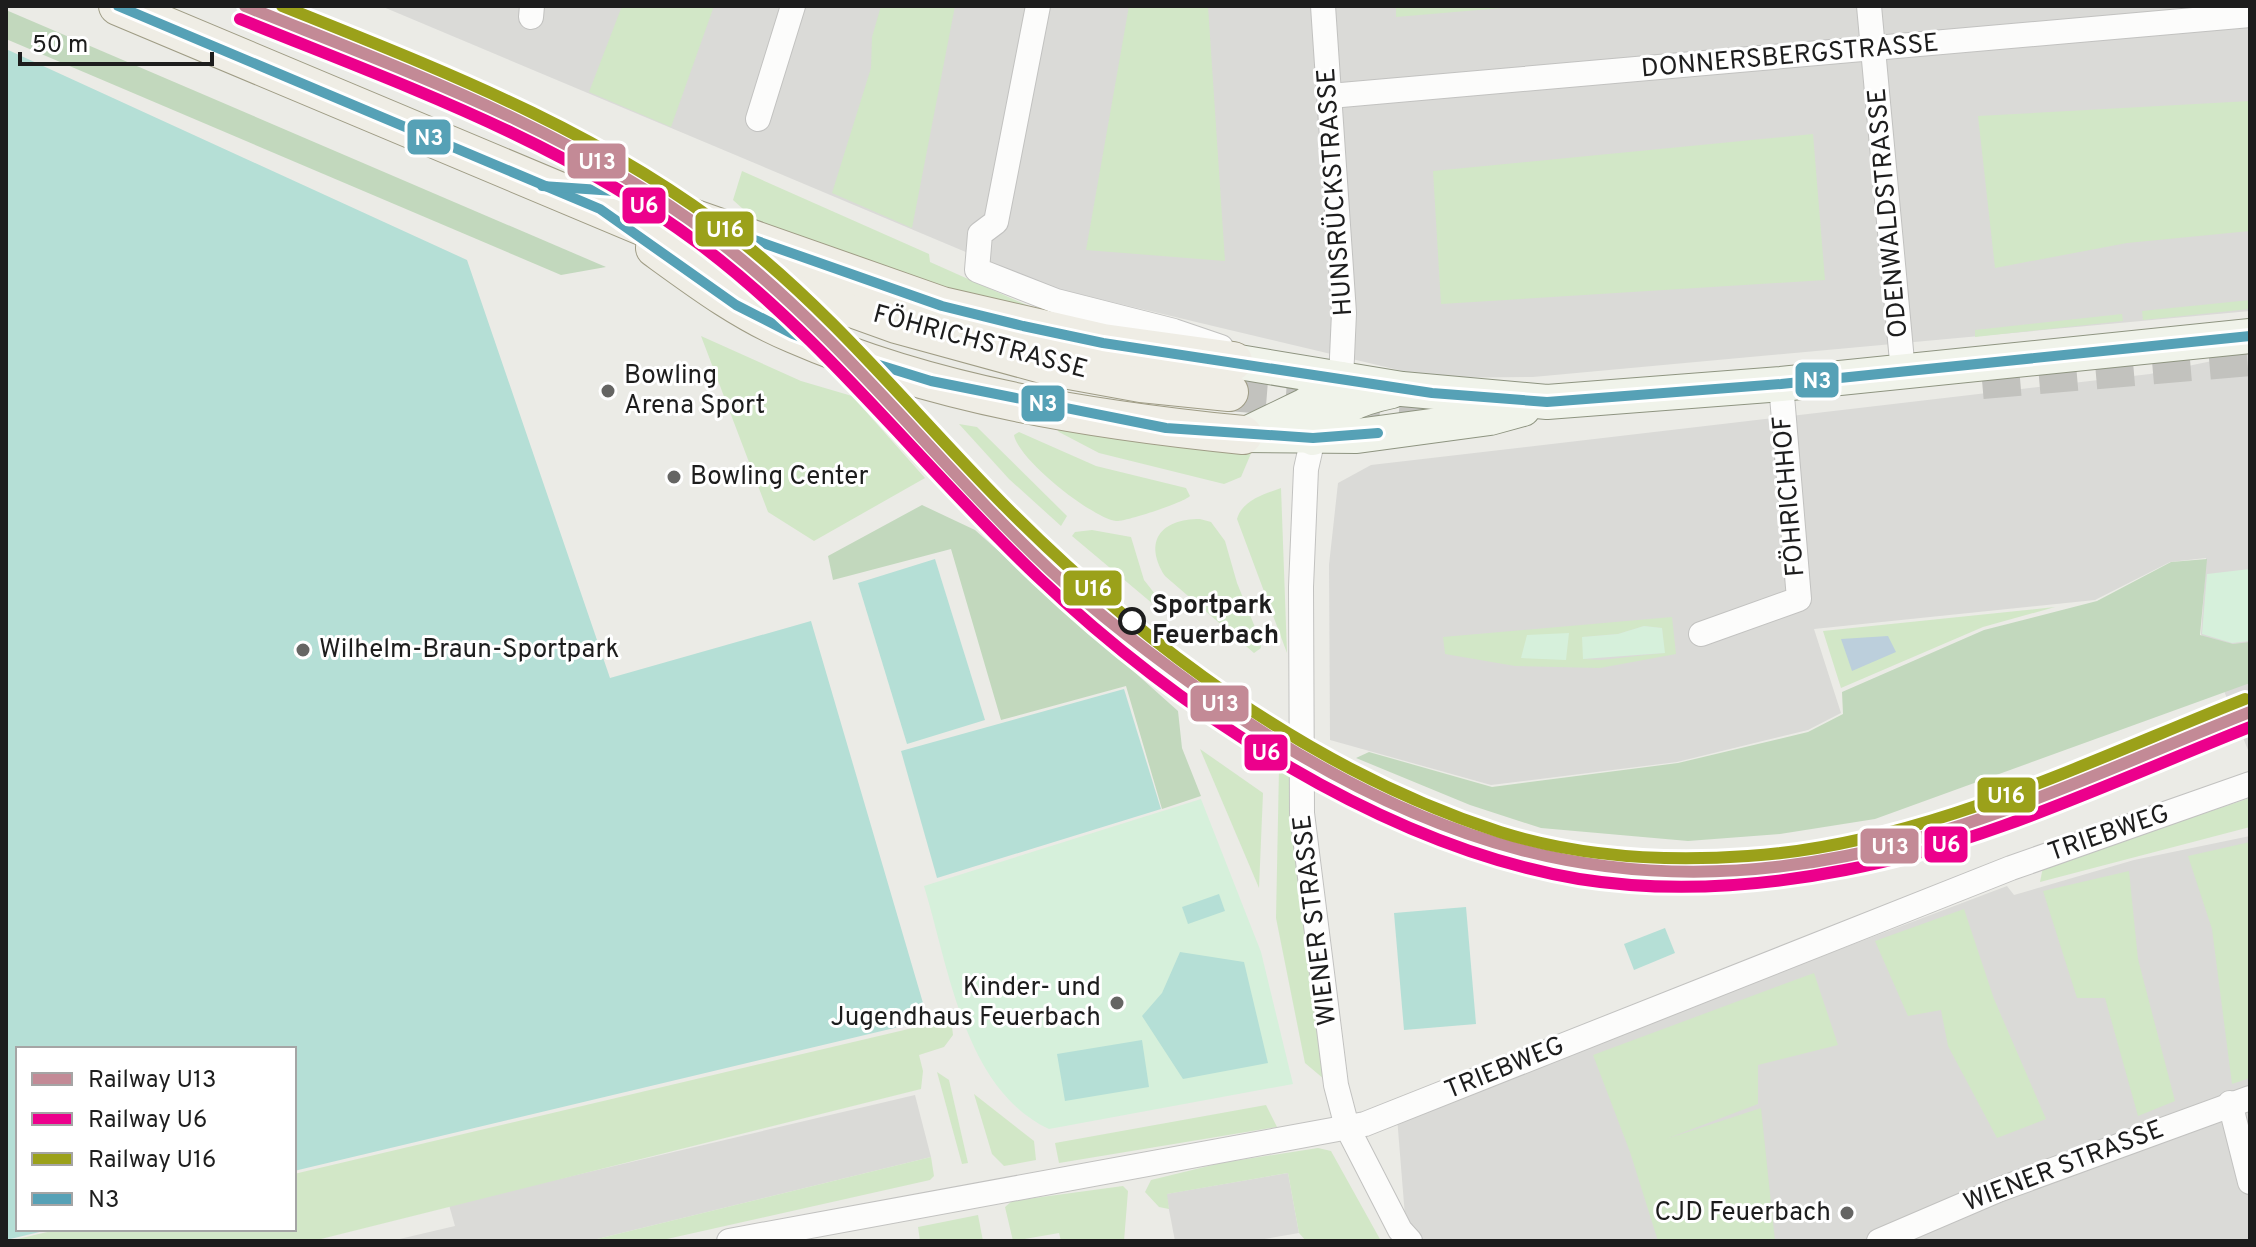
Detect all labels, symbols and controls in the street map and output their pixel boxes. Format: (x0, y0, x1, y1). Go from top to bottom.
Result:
scale bar (20, 16, 212, 66)
street label: DONNERSBERGSTRASSE (1640, 28, 1940, 86)
text: 50 m (32, 31, 88, 61)
street label: HUNSRÜCKSTRASSE (1310, 67, 1361, 317)
street label: ODENWALDSTRASSE (1862, 87, 1916, 339)
line badge: N3 (406, 118, 452, 156)
text: N3 (415, 126, 444, 153)
line badge: U13 (566, 142, 627, 180)
text: U13 (578, 150, 616, 177)
line badge: U6 (621, 186, 667, 225)
text: U6 (629, 194, 659, 221)
line badge: U16 (694, 210, 755, 248)
text: U16 (706, 218, 744, 245)
street label: FÖHRICHSTRASSE (869, 298, 1091, 388)
place label: Bowling Arena Sport (624, 360, 765, 423)
line badge: N3 (1794, 361, 1840, 399)
text: N3 (1803, 369, 1832, 396)
marker: Bowling Arena Sport (599, 382, 617, 400)
line badge: N3 (1020, 384, 1066, 423)
text: N3 (1029, 392, 1058, 419)
street label: FÖHRICHHOF (1766, 414, 1813, 578)
place label: Bowling Center (690, 461, 869, 494)
marker: Bowling Center (665, 468, 683, 486)
line badge: U16 (1062, 569, 1123, 607)
text: U16 (1074, 577, 1112, 604)
place label: Sportpark Feuerbach (1152, 590, 1279, 653)
marker: Sportpark Feuerbach (1119, 608, 1145, 634)
place label: Wilhelm-Braun-Sportpark (319, 634, 619, 667)
marker: Wilhelm-Braun-Sportpark (294, 641, 312, 659)
line badge: U13 (1189, 684, 1250, 723)
text: U13 (1201, 692, 1239, 719)
line badge: U6 (1243, 733, 1289, 772)
text: U6 (1251, 741, 1281, 768)
line badge: U16 (1976, 776, 2037, 814)
text: U16 (1987, 784, 2025, 811)
street label: TRIEBWEG (2044, 798, 2174, 870)
street label: WIENER STRASSE (1287, 813, 1345, 1027)
line badge: U6 (1923, 825, 1969, 864)
line badge: U13 (1859, 827, 1920, 865)
text: U6 (1931, 833, 1961, 860)
text: U13 (1871, 835, 1909, 862)
place label: Kinder- und Jugendhaus Feuerbach (831, 972, 1101, 1035)
marker: Kinder- und Jugendhaus Feuerbach (1108, 994, 1126, 1012)
street label: TRIEBWEG (1440, 1030, 1570, 1108)
legend (16, 1047, 296, 1231)
text: Railway U13 (88, 1066, 217, 1096)
text: Railway U6 (88, 1106, 207, 1136)
street label: WIENER STRASSE (1959, 1114, 2169, 1220)
text: Railway U16 (88, 1146, 216, 1176)
text: N3 (88, 1186, 119, 1216)
place label: CJD Feuerbach (1655, 1197, 1831, 1230)
marker: CJD Feuerbach (1838, 1204, 1856, 1222)

